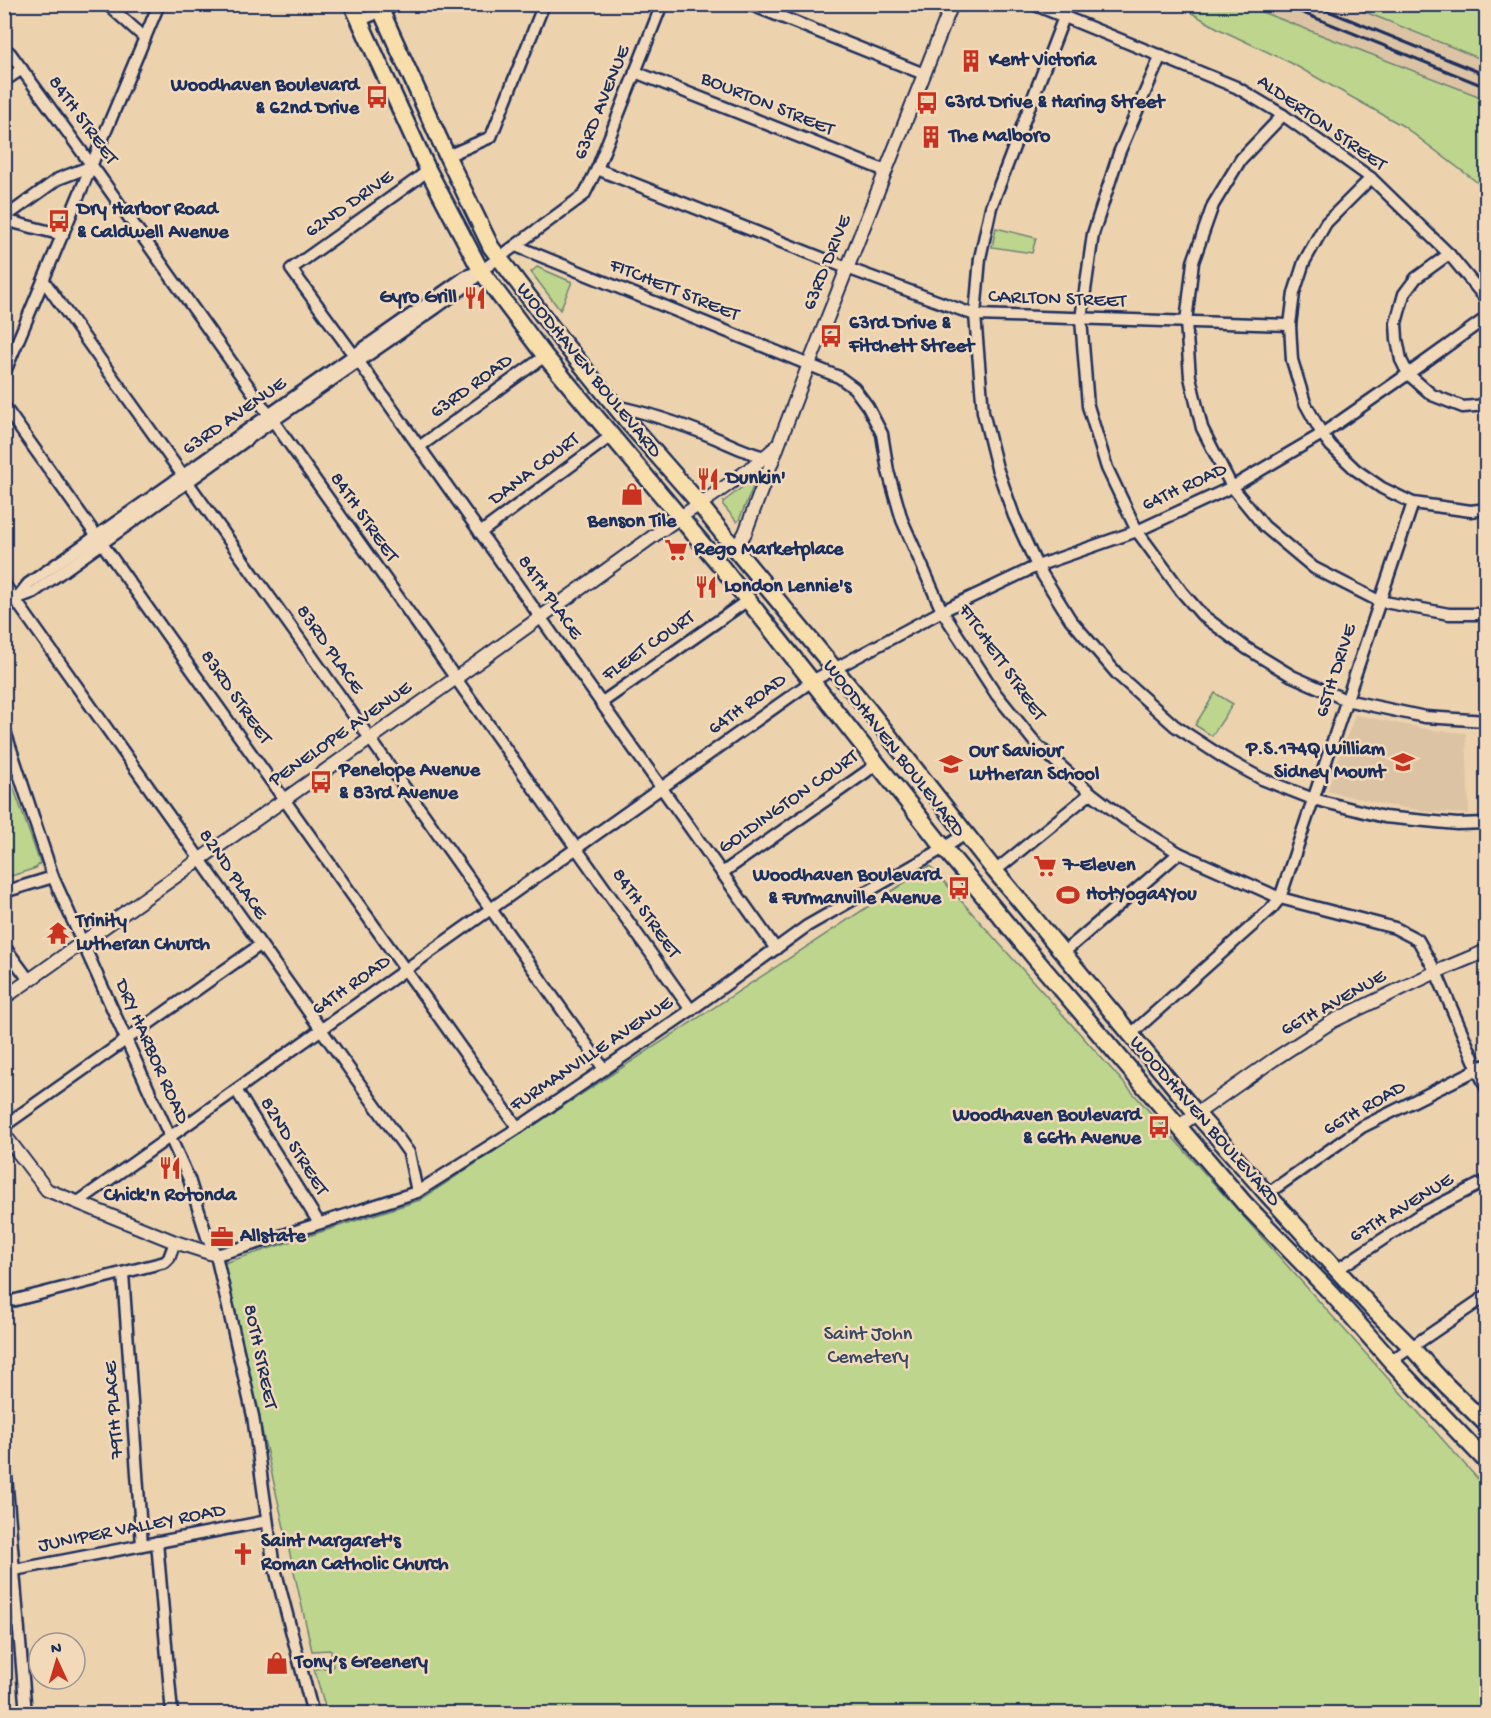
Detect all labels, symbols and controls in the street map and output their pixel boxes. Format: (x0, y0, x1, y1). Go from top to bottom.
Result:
street label: 63RD AVENUE (570, 41, 637, 164)
building icon: Kent Victoria (958, 48, 984, 74)
place label: Kent Victoria (988, 50, 1097, 73)
street label: BOURTON STREET (696, 67, 838, 143)
street label: ALDERTON STREET (1252, 71, 1391, 178)
street label: 84TH STREET (42, 72, 123, 171)
place label: Woodhaven Boulevard & 62nd Drive (170, 75, 361, 121)
bus stop icon: Woodhaven Boulevard & 62nd Drive (364, 84, 390, 110)
bus stop icon: 63rd Drive & Haring Street (914, 90, 940, 116)
place label: 63rd Drive & Haring Street (945, 92, 1166, 115)
building icon: The Malboro (918, 124, 944, 150)
place label: The Malboro (947, 126, 1051, 149)
street label: 62ND DRIVE (301, 165, 400, 244)
place label: Dry Harbor Road & Caldwell Avenue (75, 199, 229, 245)
bus stop icon: Dry Harbor Road & Caldwell Avenue (46, 208, 72, 234)
street label: 63RD DRIVE (798, 211, 858, 314)
street label: FITCHETT STREET (605, 254, 743, 328)
street label: WOODHAVEN BOULEVARD (510, 279, 666, 464)
restaurant icon: Gyro Grill (462, 285, 488, 311)
street label: CARLTON STREET (988, 286, 1128, 314)
place label: Gyro Grill (380, 287, 458, 310)
place label: 63rd Drive & Fitchett Street (848, 313, 976, 359)
bus stop icon: 63rd Drive & Fitchett Street (818, 323, 844, 349)
street label: 63RD ROAD (426, 349, 518, 425)
street label: 63RD AVENUE (179, 372, 292, 461)
street label: DANA COURT (484, 428, 586, 513)
street label: 64TH ROAD (1139, 458, 1232, 518)
restaurant icon: Dunkin' (695, 466, 721, 492)
place label: Dunkin' (724, 468, 786, 491)
street label: 84TH STREET (324, 469, 403, 568)
shop icon: Benson Tile (619, 481, 645, 507)
place label: Benson Tile (587, 511, 677, 534)
supermarket icon: Rego Marketplace (663, 537, 689, 563)
place label: Rego Marketplace (693, 539, 844, 562)
street label: 84TH PLACE (512, 551, 587, 646)
restaurant icon: London Lennie's (693, 574, 719, 600)
place label: London Lennie's (724, 576, 853, 599)
street label: FITCHETT STREET (952, 599, 1051, 727)
street label: 83RD PLACE (290, 601, 369, 700)
street label: FLEET COURT (598, 606, 701, 688)
street label: 65TH DRIVE (1311, 620, 1363, 720)
street label: 83RD STREET (194, 646, 277, 751)
street label: WOODHAVEN BOULEVARD (817, 656, 970, 843)
street label: 64TH ROAD (705, 668, 792, 741)
street label: PENELOPE AVENUE (264, 676, 418, 793)
place label: P.S.174Q William Sidney Mount (1245, 739, 1387, 785)
place label: Our Saviour Lutheran School (969, 741, 1100, 787)
street label: GOLDINGTON COURT (715, 745, 865, 860)
school or university icon: P.S.174Q William Sidney Mount (1390, 749, 1416, 775)
school or university icon: Our Saviour Lutheran School (938, 751, 964, 777)
place label: Penelope Avenue & 83rd Avenue (338, 760, 481, 806)
bus stop icon: Penelope Avenue & 83rd Avenue (308, 769, 334, 795)
street label: 82ND PLACE (192, 825, 272, 926)
supermarket icon: 7-Eleven (1032, 853, 1058, 879)
place label: 7-Eleven (1062, 855, 1136, 878)
street label: 84TH STREET (606, 865, 685, 964)
place label: Woodhaven Boulevard & Furmanville Avenue (752, 865, 943, 911)
bus stop icon: Woodhaven Boulevard & Furmanville Avenue (946, 875, 972, 901)
sports icon: HotYoga4You (1055, 882, 1081, 908)
place label: HotYoga4You (1086, 884, 1197, 907)
place label: Trinity Lutheran Church (74, 911, 210, 957)
temple icon: Trinity Lutheran Church (45, 920, 71, 946)
street label: 64TH ROAD (308, 950, 397, 1021)
street label: 66TH AVENUE (1277, 965, 1392, 1042)
street label: DRY HARBOR ROAD (108, 974, 194, 1129)
street label: FURMANVILLE AVENUE (505, 991, 679, 1119)
street label: WOODHAVEN BOULEVARD (1124, 1032, 1285, 1213)
street label: 66TH ROAD (1320, 1076, 1411, 1142)
street label: 82ND STREET (254, 1094, 333, 1202)
place label: Woodhaven Boulevard & 66th Avenue (952, 1105, 1143, 1151)
bus stop icon: Woodhaven Boulevard & 66th Avenue (1146, 1114, 1172, 1140)
restaurant icon: Chick'n Rotonda (157, 1155, 183, 1181)
street label: 67TH AVENUE (1346, 1168, 1459, 1249)
place label: Chick'n Rotonda (103, 1185, 237, 1208)
office icon: Allstate (209, 1224, 235, 1250)
place label: Allstate (239, 1226, 306, 1249)
street label: 80TH STREET (237, 1303, 282, 1413)
park label: Saint John Cemetery (824, 1324, 913, 1370)
street label: 79TH PLACE (100, 1359, 130, 1461)
street label: JUNIPER VALLEY ROAD (36, 1499, 228, 1558)
place label: Saint Margaret's Roman Catholic Church (260, 1531, 449, 1577)
church icon: Saint Margaret's Roman Catholic Church (230, 1541, 256, 1567)
north arrow (27, 1631, 87, 1691)
text: N (50, 1640, 63, 1659)
shop icon: Tony’s Greenery (264, 1650, 290, 1676)
place label: Tony’s Greenery (293, 1652, 428, 1675)

